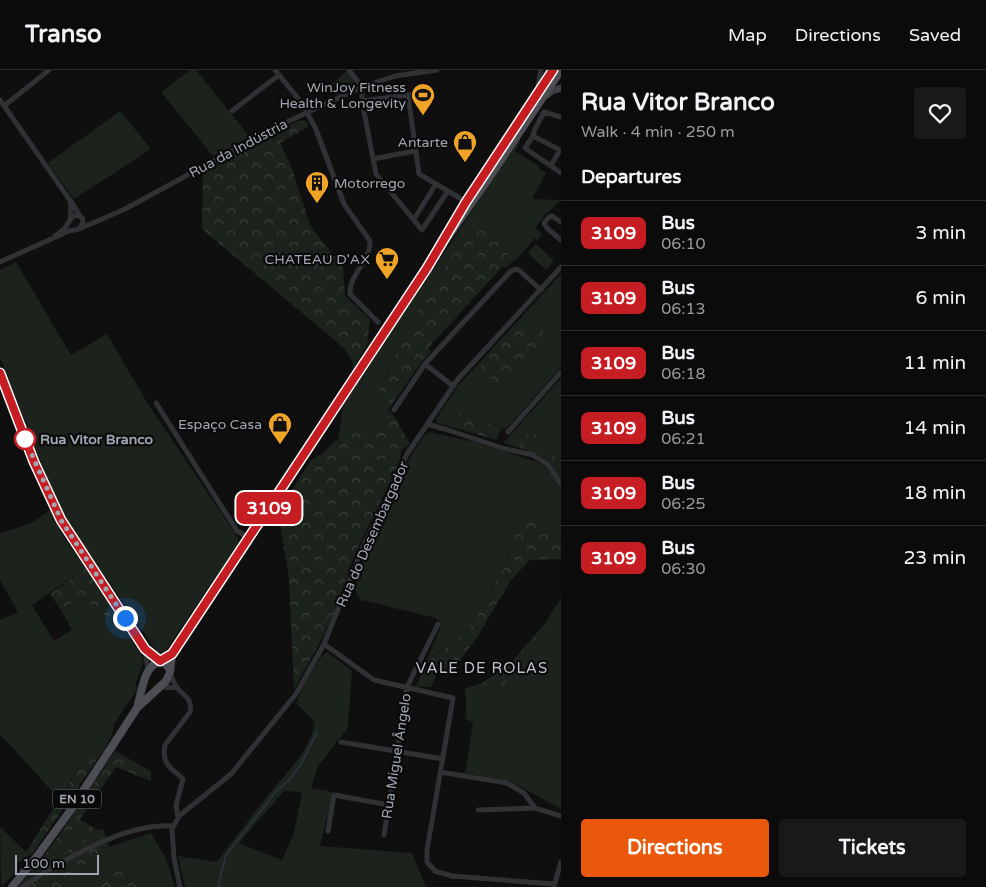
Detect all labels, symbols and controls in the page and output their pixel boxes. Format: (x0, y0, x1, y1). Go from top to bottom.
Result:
text: Transo (25, 20, 102, 49)
text: Map (728, 24, 767, 46)
text: Directions (795, 24, 881, 46)
text: Saved (909, 24, 961, 46)
place label: WinJoy Fitness Health & Longevity (279, 79, 406, 112)
sports icon: WinJoy Fitness Health & Longevity (410, 82, 436, 116)
button: heart (914, 87, 966, 139)
text: Rua Vitor Branco (581, 88, 775, 117)
street label: Rua da Indústria (186, 115, 290, 181)
text: Walk · 4 min · 250 m (581, 122, 735, 142)
shop icon: Antarte (452, 129, 478, 163)
place label: Antarte (398, 134, 448, 151)
text: Departures (581, 166, 681, 188)
building icon: Motorrego (304, 170, 330, 204)
place label: Motorrego (334, 175, 405, 192)
text: Bus (661, 212, 695, 234)
text: 3109 (591, 222, 636, 244)
text: 3 min (915, 222, 966, 244)
text: 06:10 (661, 234, 706, 254)
supermarket icon: CHATEAU D'AX (374, 246, 400, 280)
place label: CHATEAU D'AX (264, 251, 370, 268)
text: Bus (661, 277, 695, 299)
text: 3109 (591, 287, 636, 309)
text: 6 min (915, 287, 966, 309)
text: 06:13 (661, 299, 706, 319)
text: Bus (661, 342, 695, 364)
text: 3109 (591, 352, 636, 374)
text: 11 min (903, 352, 966, 374)
text: 06:18 (661, 364, 706, 384)
text: Bus (661, 407, 695, 429)
shop icon: Espaço Casa (267, 411, 293, 445)
place label: Espaço Casa (178, 416, 262, 433)
text: 3109 (591, 417, 636, 439)
text: 14 min (903, 417, 966, 439)
marker: Rua Vitor Branco (14, 428, 36, 450)
text: 06:21 (661, 429, 706, 449)
place label: Rua Vitor Branco (40, 431, 154, 448)
street label: Rua do Desembargador (333, 458, 413, 610)
text: Bus (661, 472, 695, 494)
text: 3109 (591, 482, 636, 504)
text: 18 min (903, 482, 966, 504)
line badge: 3109 (234, 492, 304, 524)
text: 06:25 (661, 494, 706, 514)
text: 3109 (246, 497, 292, 519)
text: Bus (661, 537, 695, 559)
text: 3109 (591, 547, 636, 569)
text: 23 min (903, 547, 966, 569)
text: 06:30 (661, 559, 706, 579)
your location (113, 606, 138, 631)
district label: VALE DE ROLAS (416, 659, 548, 677)
street label: Rua Miguel Ângelo (378, 692, 415, 820)
road number: EN 10 (53, 790, 101, 809)
button: Directions (581, 819, 769, 877)
button: Tickets (779, 819, 966, 877)
scale bar (15, 852, 99, 875)
text: 100 m (22, 855, 65, 872)

